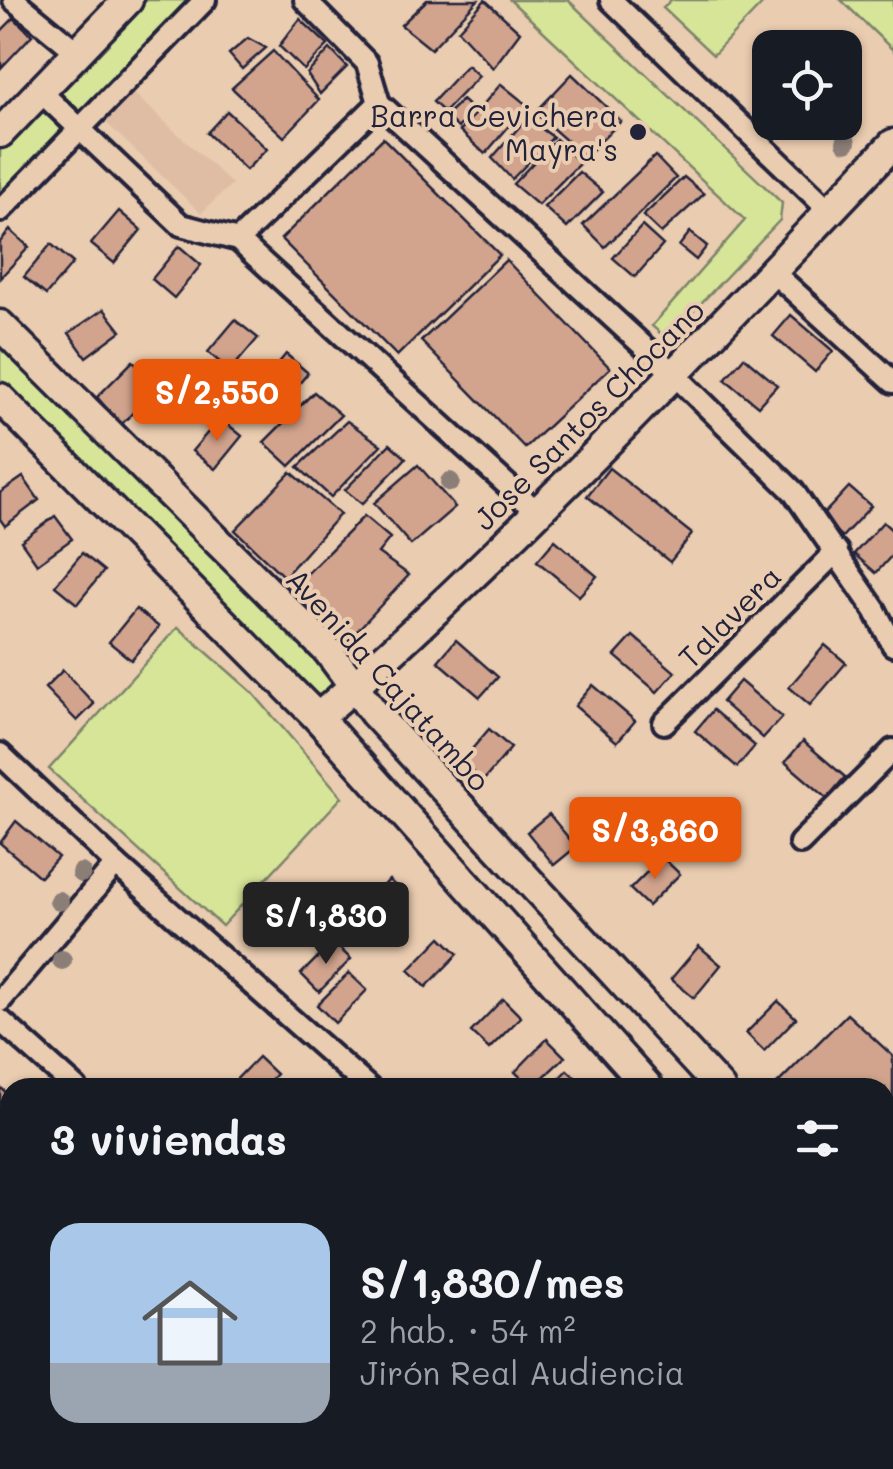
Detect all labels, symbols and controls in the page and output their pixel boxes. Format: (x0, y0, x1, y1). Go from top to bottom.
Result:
map controls (752, 30, 862, 140)
button: locate (752, 30, 862, 140)
place label: Barra Cevichera Mayra's (370, 95, 618, 169)
marker: Barra Cevichera Mayra's (627, 121, 649, 143)
street label: Jose Santos Chocano (464, 290, 712, 538)
pin: S/2,550 (125, 359, 309, 444)
text: S/2,550 (155, 370, 279, 412)
street label: Talavera (669, 556, 789, 676)
street label: Avenida Cajatambo (278, 559, 500, 799)
pin: S/3,860 (563, 797, 747, 882)
text: S/3,860 (591, 808, 719, 850)
pin: S/1,830 (234, 882, 418, 967)
text: S/1,830 (265, 893, 387, 935)
text: 3 viviendas (50, 1111, 287, 1166)
icon: filters (790, 1111, 845, 1166)
text: S/1,830/mes (360, 1254, 625, 1309)
icon: home (130, 1263, 250, 1383)
text: 2 hab. · 54 m² (360, 1309, 576, 1351)
text: Jirón Real Audiencia (360, 1351, 685, 1393)

